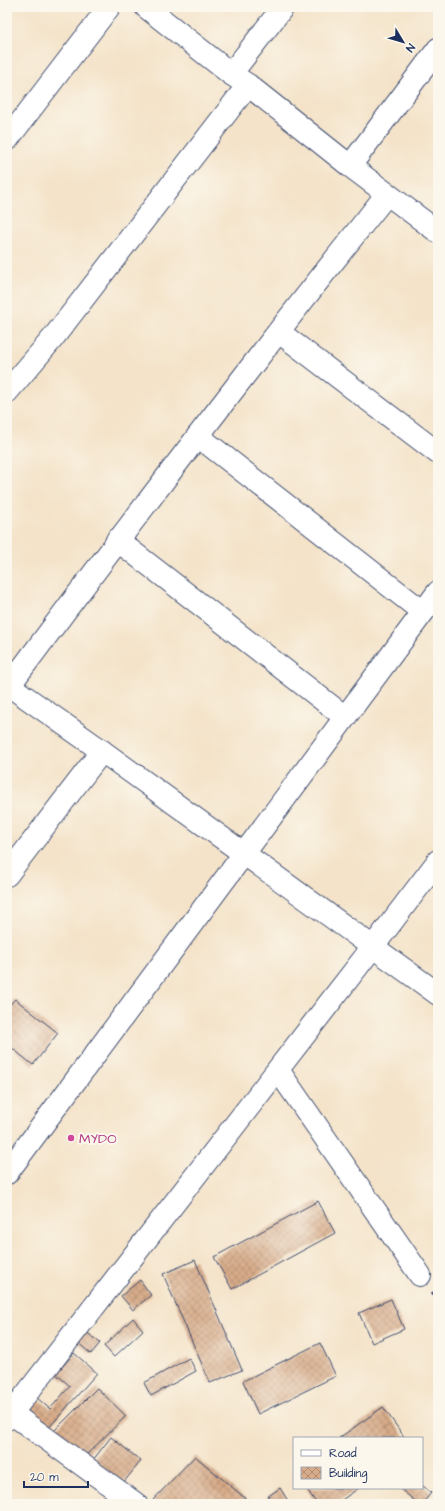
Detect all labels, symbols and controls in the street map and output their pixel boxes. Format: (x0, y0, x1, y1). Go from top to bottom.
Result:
north arrow (383, 22, 423, 62)
text: N (402, 41, 419, 55)
place label: MYDO (79, 1129, 117, 1149)
marker: MYDO (66, 1133, 76, 1143)
legend (293, 1437, 423, 1489)
text: Road (329, 1445, 357, 1462)
scale bar (24, 1463, 88, 1489)
text: Building (329, 1465, 367, 1483)
text: 20 m (30, 1469, 59, 1486)

